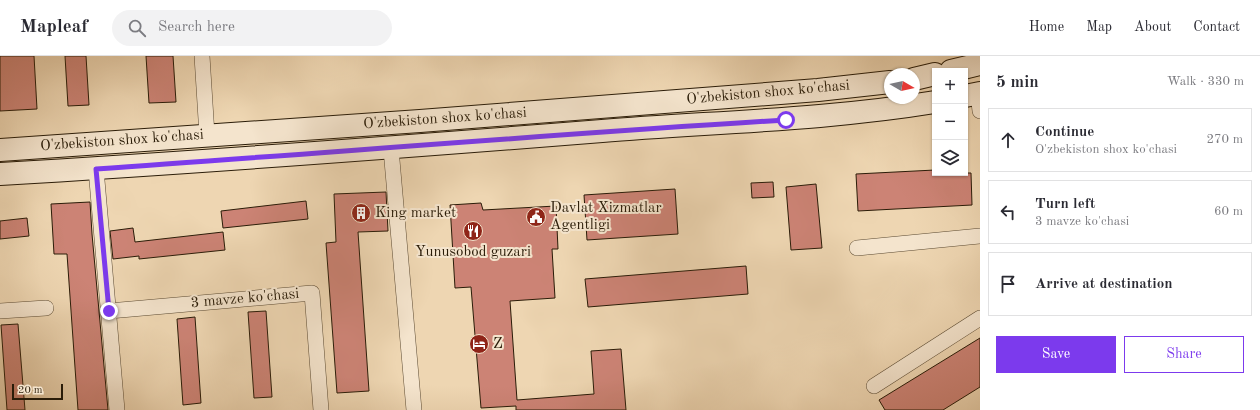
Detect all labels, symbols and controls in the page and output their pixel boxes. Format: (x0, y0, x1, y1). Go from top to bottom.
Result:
search box (112, 10, 392, 46)
icon: search (126, 17, 148, 39)
text: Mapleaf (20, 18, 88, 37)
text: Search here (158, 20, 235, 35)
text: Home (1029, 20, 1064, 34)
text: Map (1086, 20, 1112, 34)
text: About (1134, 20, 1171, 34)
text: Contact (1193, 20, 1240, 34)
north arrow (884, 68, 920, 104)
map controls (932, 68, 968, 176)
button: + (932, 68, 968, 104)
text: 5 min (996, 74, 1039, 91)
text: Walk · 330 m (1167, 75, 1244, 88)
street label: O'zbekiston shox ko'chasi (686, 78, 850, 108)
button: − (932, 104, 968, 140)
street label: O'zbekiston shox ko'chasi (363, 106, 527, 132)
route start (777, 111, 795, 129)
text: Continue (1035, 125, 1094, 140)
street label: O'zbekiston shox ko'chasi (40, 128, 204, 154)
icon: ahead (997, 129, 1019, 151)
text: 270 m (1206, 133, 1243, 146)
button: layers (932, 140, 968, 176)
text: O'zbekiston shox ko'chasi (1035, 143, 1177, 156)
text: Turn left (1035, 197, 1095, 212)
place label: Davlat Xizmatlar Agentligi (550, 201, 662, 233)
icon: left (997, 201, 1019, 223)
building icon: King market (350, 202, 372, 224)
text: 60 m (1214, 205, 1243, 218)
place label: King market (375, 206, 456, 221)
public building icon: Davlat Xizmatlar Agentligi (525, 206, 547, 228)
text: 3 mavze ko'chasi (1035, 215, 1129, 228)
restaurant icon: Yunusobod guzari (462, 220, 484, 242)
place label: Yunusobod guzari (415, 245, 531, 260)
icon: arrive (997, 273, 1019, 295)
text: Arrive at destination (1035, 277, 1173, 292)
street label: 3 mavze ko'chasi (190, 287, 300, 311)
route end (100, 302, 118, 320)
hotel icon: Z (468, 333, 490, 355)
button: Save (996, 336, 1116, 373)
button: Share (1124, 336, 1244, 373)
place label: Z (493, 337, 503, 352)
scale bar (12, 382, 63, 401)
text: 20 m (18, 385, 43, 396)

